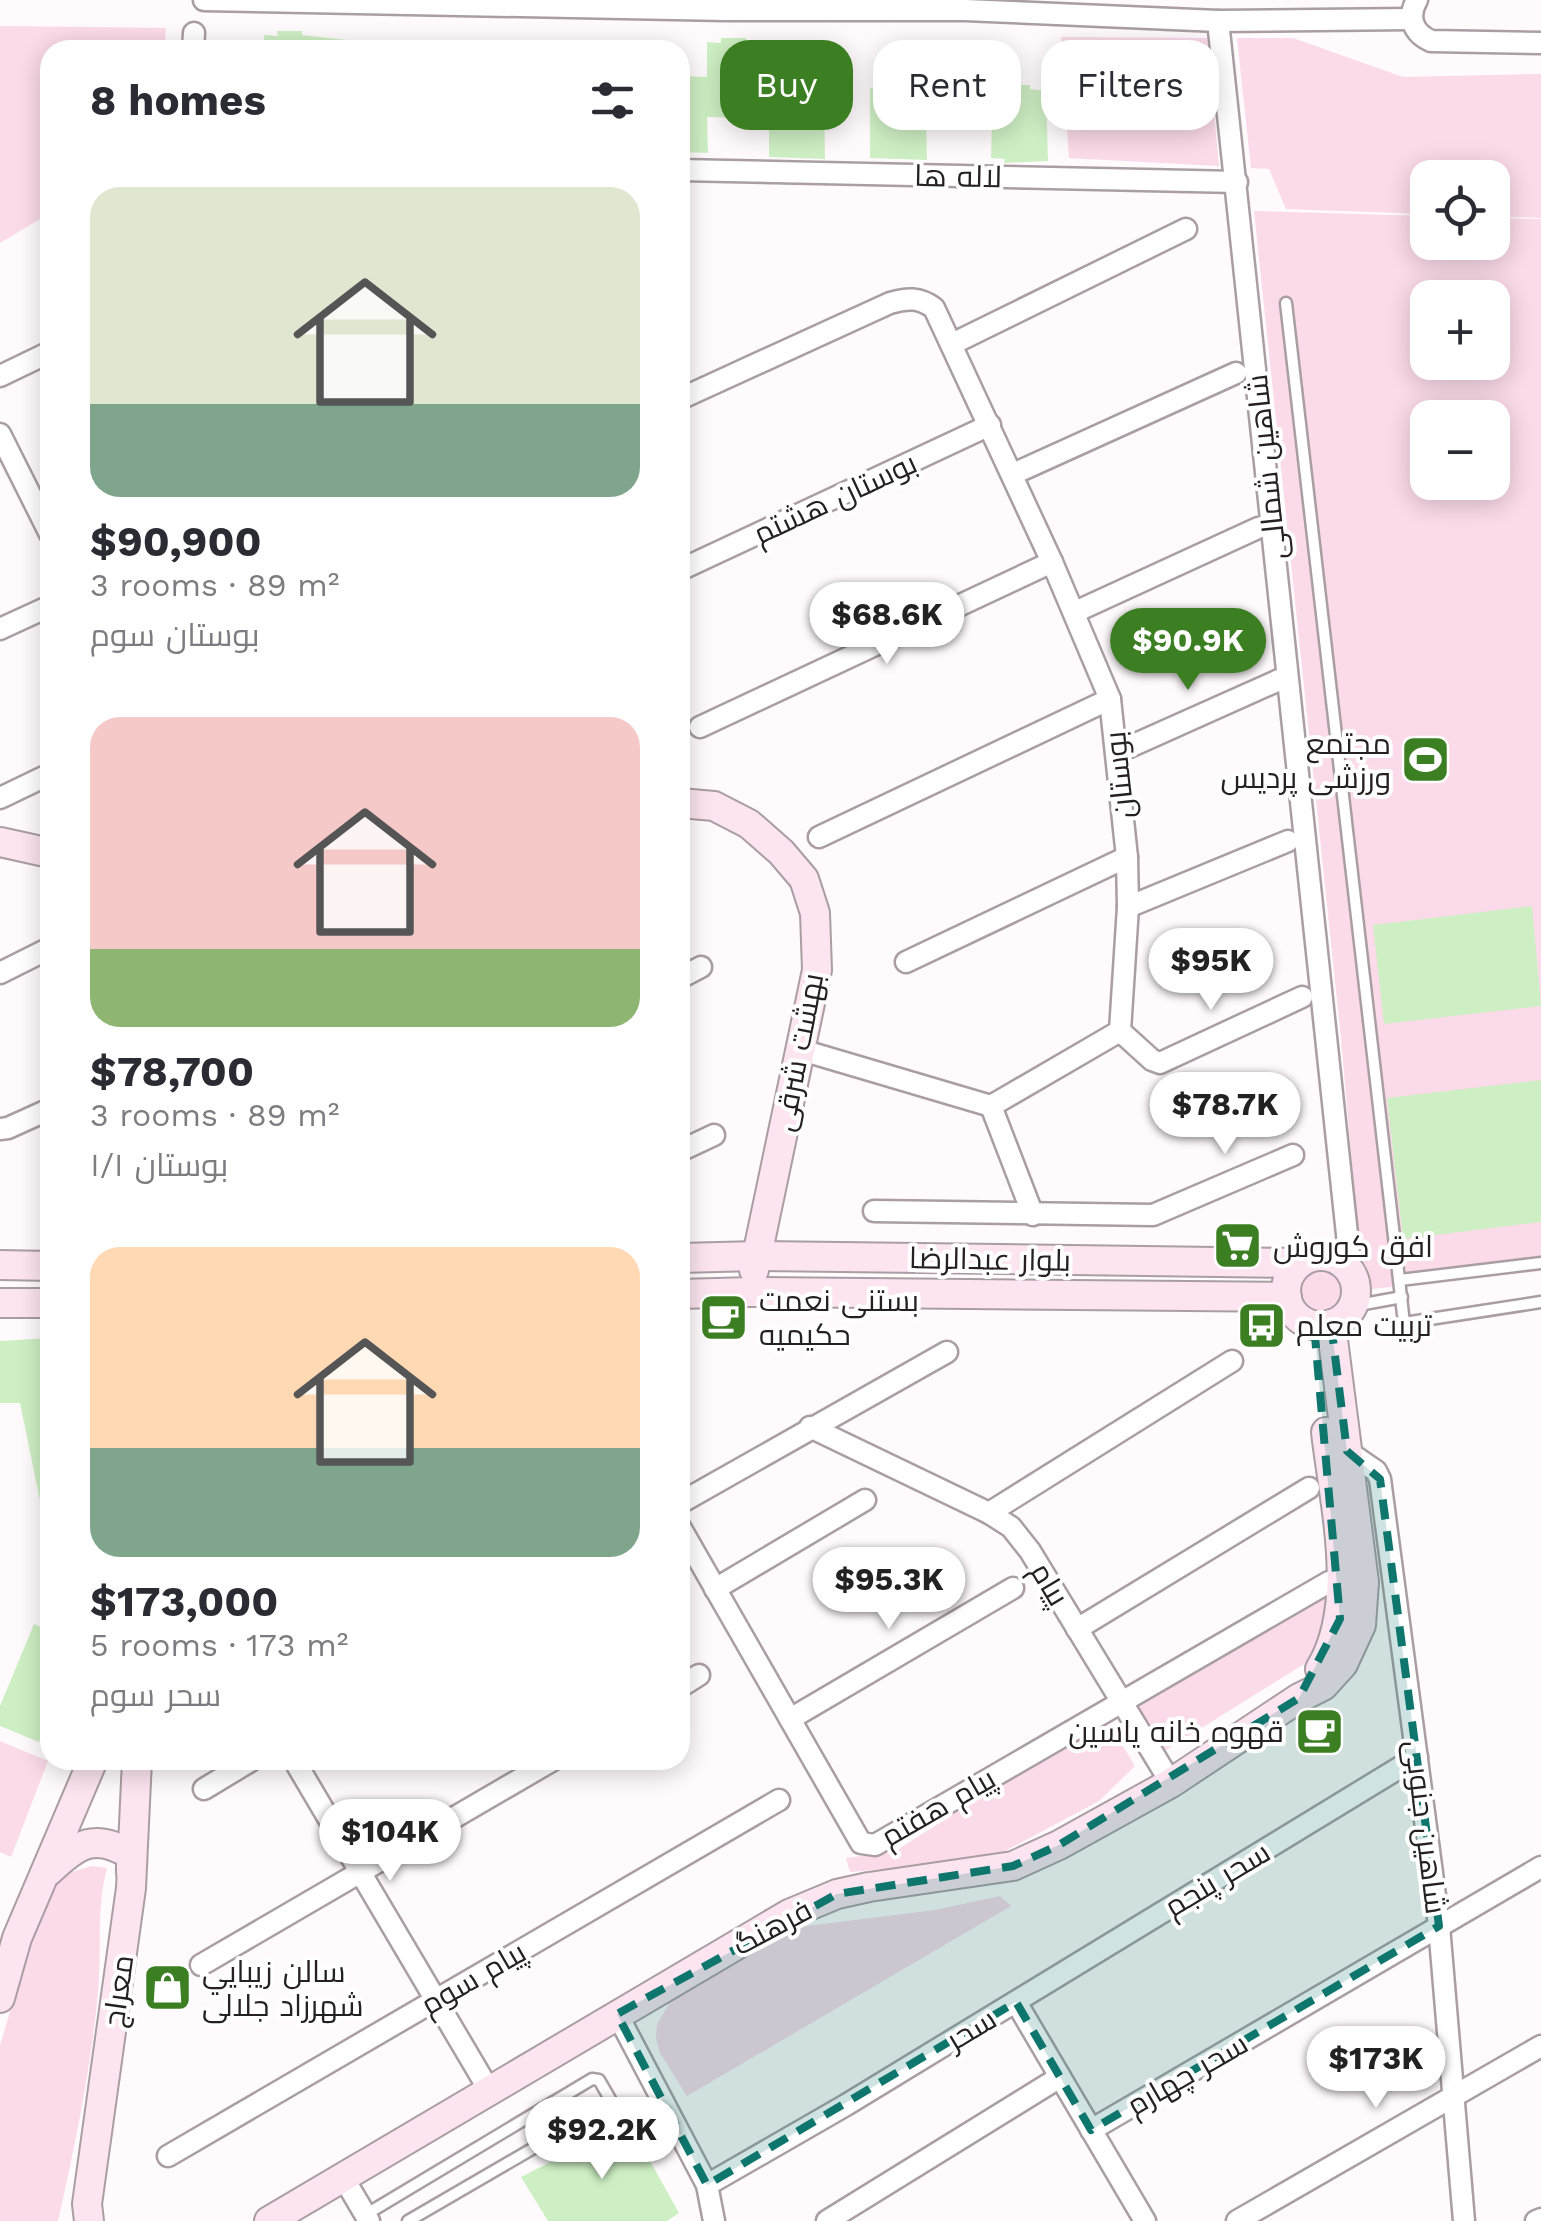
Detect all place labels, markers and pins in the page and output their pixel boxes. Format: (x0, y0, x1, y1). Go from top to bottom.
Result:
pin: $68.6K (806, 582, 968, 667)
pin: $90.9K (1107, 608, 1269, 693)
place label: مجتمع ورزشی پردیس (1220, 726, 1391, 797)
sports icon: مجتمع ورزشی پردیس (1400, 734, 1452, 786)
pin: $95K (1152, 928, 1270, 1013)
pin: $78.7K (1144, 1072, 1306, 1157)
supermarket icon: افق کوروش (1212, 1220, 1264, 1272)
place label: افق کوروش (1273, 1229, 1433, 1265)
place label: بستنی نعمت حکیمیه (759, 1283, 919, 1352)
cafe icon: بستنی نعمت حکیمیه (698, 1291, 750, 1343)
bus stop icon: تربیت معلم (1235, 1299, 1287, 1351)
place label: تربیت معلم (1296, 1308, 1432, 1346)
pin: $95.3K (808, 1547, 970, 1632)
cafe icon: قهوه خانه یاسین (1293, 1705, 1345, 1757)
place label: قهوه خانه یاسین (1068, 1714, 1284, 1750)
pin: $104K (320, 1799, 460, 1884)
place label: سالن زيبايي شهرزاد جلالى (202, 1954, 364, 2024)
shop icon: سالن زيبايي شهرزاد جلالى (141, 1962, 193, 2014)
pin: $173K (1306, 2026, 1446, 2111)
pin: $92.2K (521, 2097, 683, 2182)

